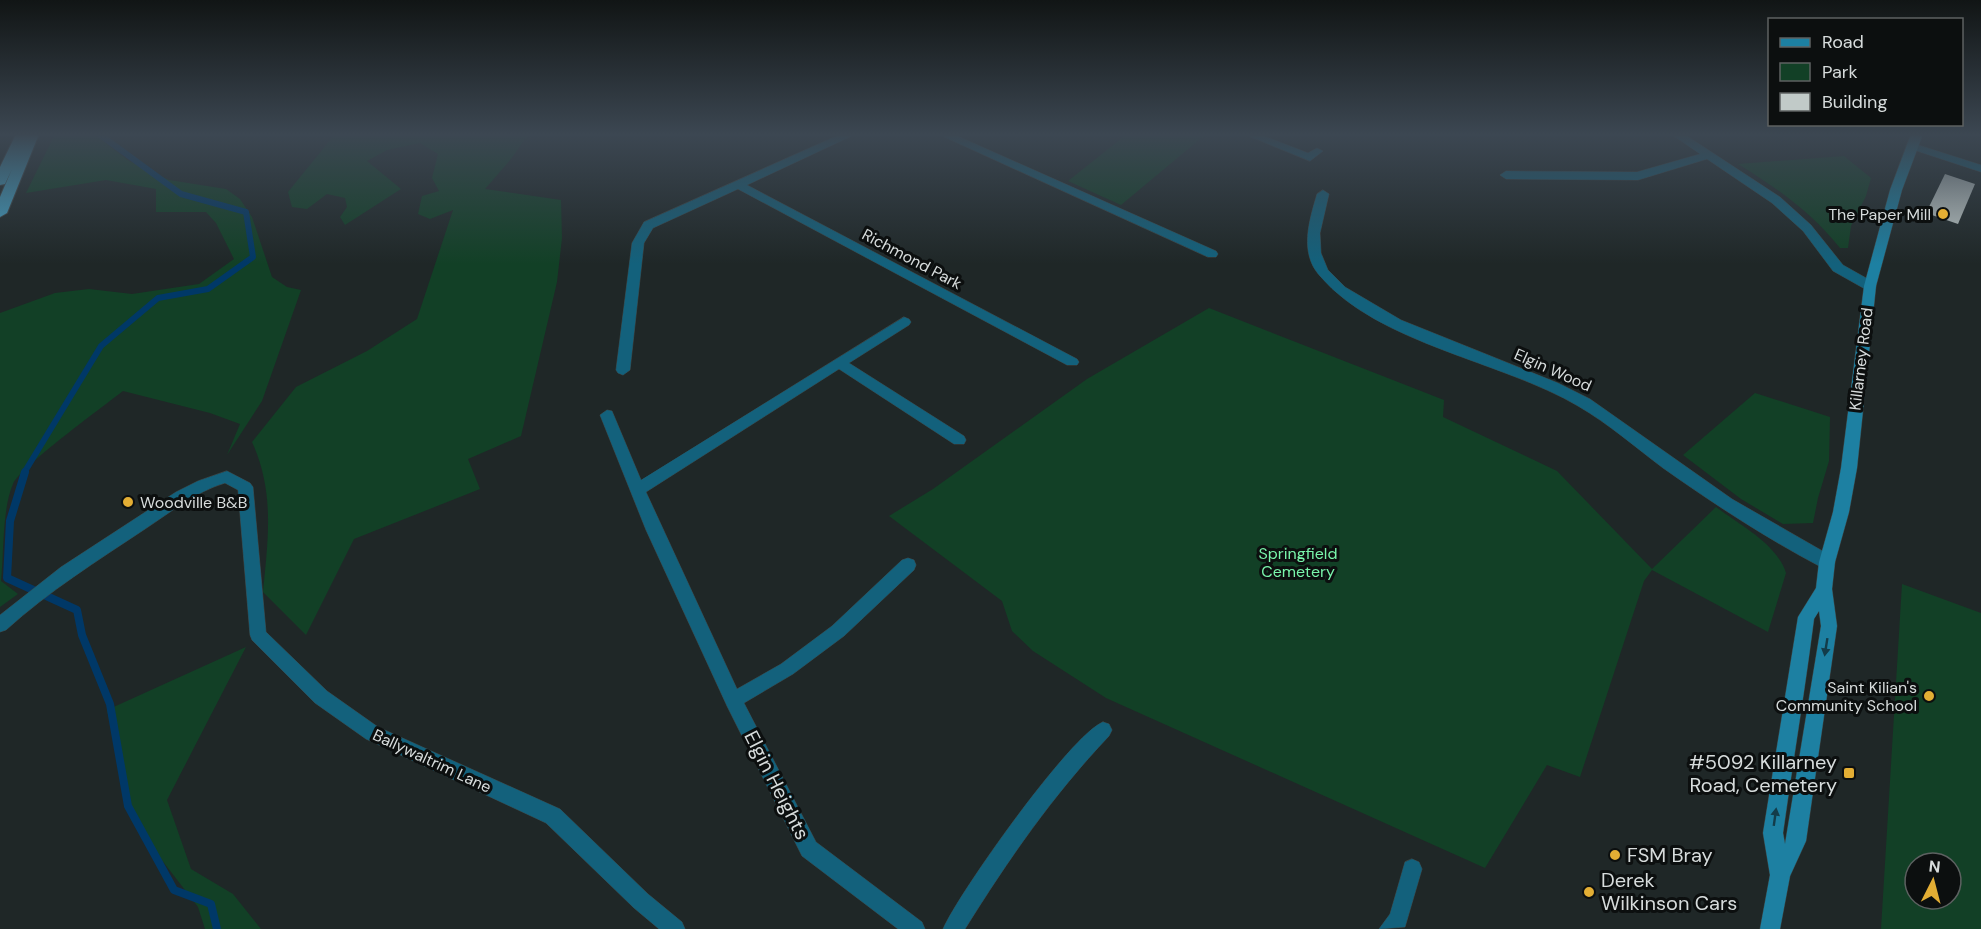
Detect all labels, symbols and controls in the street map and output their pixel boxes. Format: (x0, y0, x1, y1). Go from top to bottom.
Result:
legend (1768, 18, 1963, 126)
text: Road (1822, 30, 1864, 54)
text: Park (1822, 60, 1858, 84)
text: Building (1822, 90, 1887, 114)
place label: The Paper Mill (1828, 204, 1931, 225)
marker: The Paper Mill (1936, 207, 1950, 221)
street label: Richmond Park (858, 224, 966, 294)
street label: Killarney Road (1844, 306, 1878, 412)
street label: Elgin Wood (1511, 344, 1595, 396)
place label: Woodville B&B (140, 492, 247, 513)
marker: Woodville B&B (121, 495, 135, 509)
park label: Springfield Cemetery (1259, 543, 1337, 582)
one-way arrow (1821, 637, 1830, 656)
place label: Saint Kilian's Community School (1776, 677, 1917, 716)
marker: Saint Kilian's Community School (1922, 689, 1936, 703)
street label: Ballywaltrim Lane (369, 724, 495, 798)
street label: Elgin Heights (738, 726, 816, 844)
place label: #5092 Killarney Road, Cemetery (1689, 749, 1837, 798)
marker: #5092 Killarney Road, Cemetery (1842, 766, 1856, 780)
one-way arrow (1771, 807, 1780, 826)
place label: FSM Bray (1627, 842, 1713, 868)
marker: FSM Bray (1608, 848, 1622, 862)
north arrow (1903, 851, 1963, 911)
text: N (1928, 856, 1941, 878)
place label: Derek Wilkinson Cars (1601, 867, 1737, 916)
marker: Derek Wilkinson Cars (1582, 885, 1596, 899)

